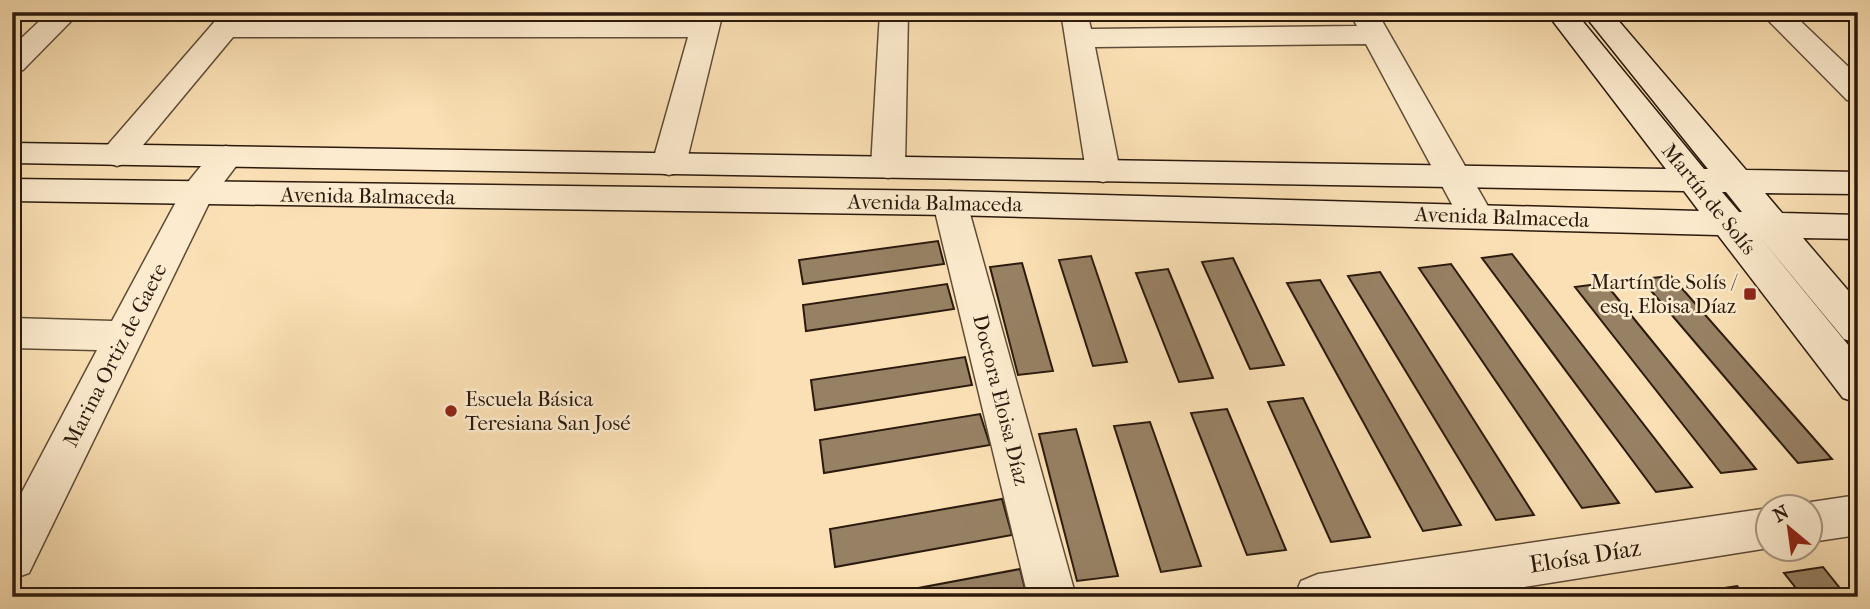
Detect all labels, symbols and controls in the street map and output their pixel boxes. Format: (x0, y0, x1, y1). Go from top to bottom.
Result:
street label: Martín de Solís (1657, 139, 1761, 260)
street label: Avenida Balmaceda (279, 182, 456, 210)
street label: Avenida Balmaceda (846, 189, 1023, 217)
street label: Avenida Balmaceda (1413, 202, 1590, 232)
street label: Marina Ortiz de Gaete (58, 259, 172, 451)
place label: Martín de Solís / esq. Eloisa Díaz (1591, 270, 1738, 318)
marker: Martín de Solís / esq. Eloisa Díaz (1742, 286, 1758, 302)
street label: Doctora Eloisa Díaz (968, 312, 1034, 488)
place label: Escuela Básica Teresiana San José (465, 387, 631, 435)
marker: Escuela Básica Teresiana San José (443, 403, 459, 419)
north arrow (1755, 494, 1825, 564)
text: N (1770, 501, 1793, 527)
street label: Eloísa Díaz (1527, 533, 1643, 579)

